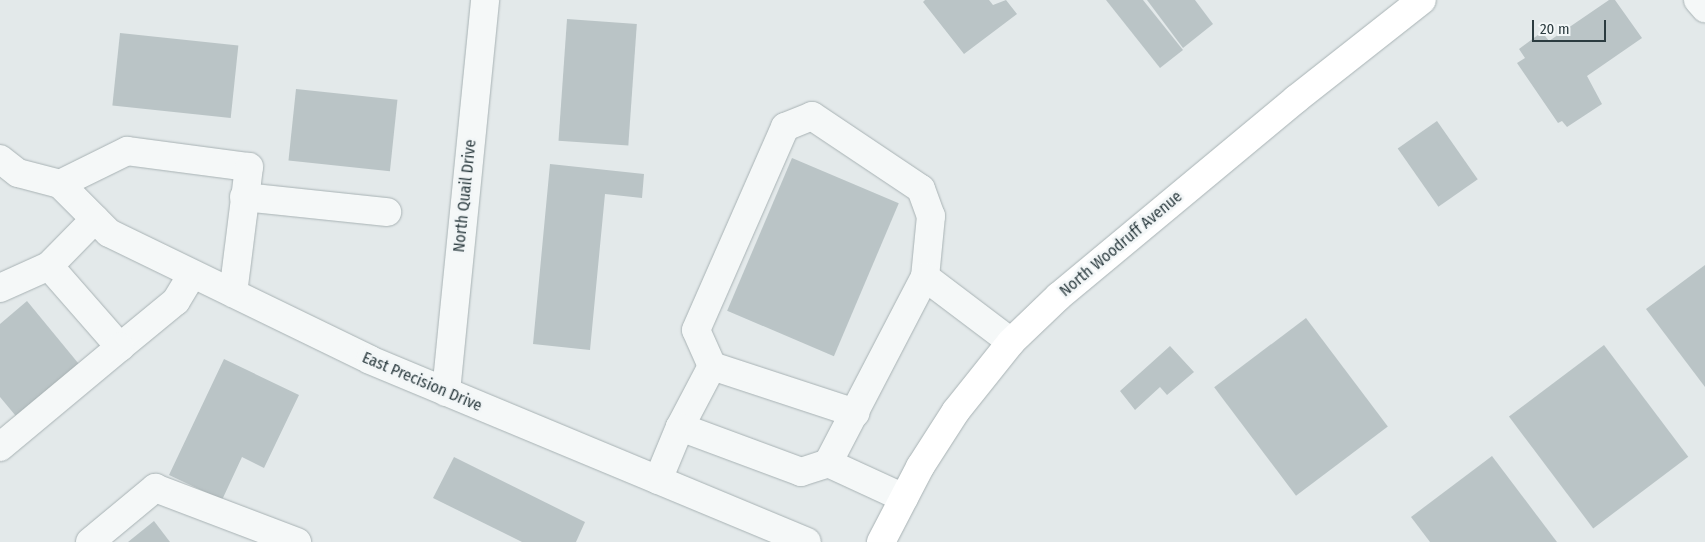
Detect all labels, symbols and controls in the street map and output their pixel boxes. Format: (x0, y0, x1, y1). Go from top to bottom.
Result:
scale bar (1535, 10, 1609, 42)
text: 20 m (1540, 20, 1570, 38)
street label: North Quail Drive (450, 139, 480, 253)
street label: North Woodruff Avenue (1056, 187, 1186, 301)
street label: East Precision Drive (359, 348, 485, 416)

